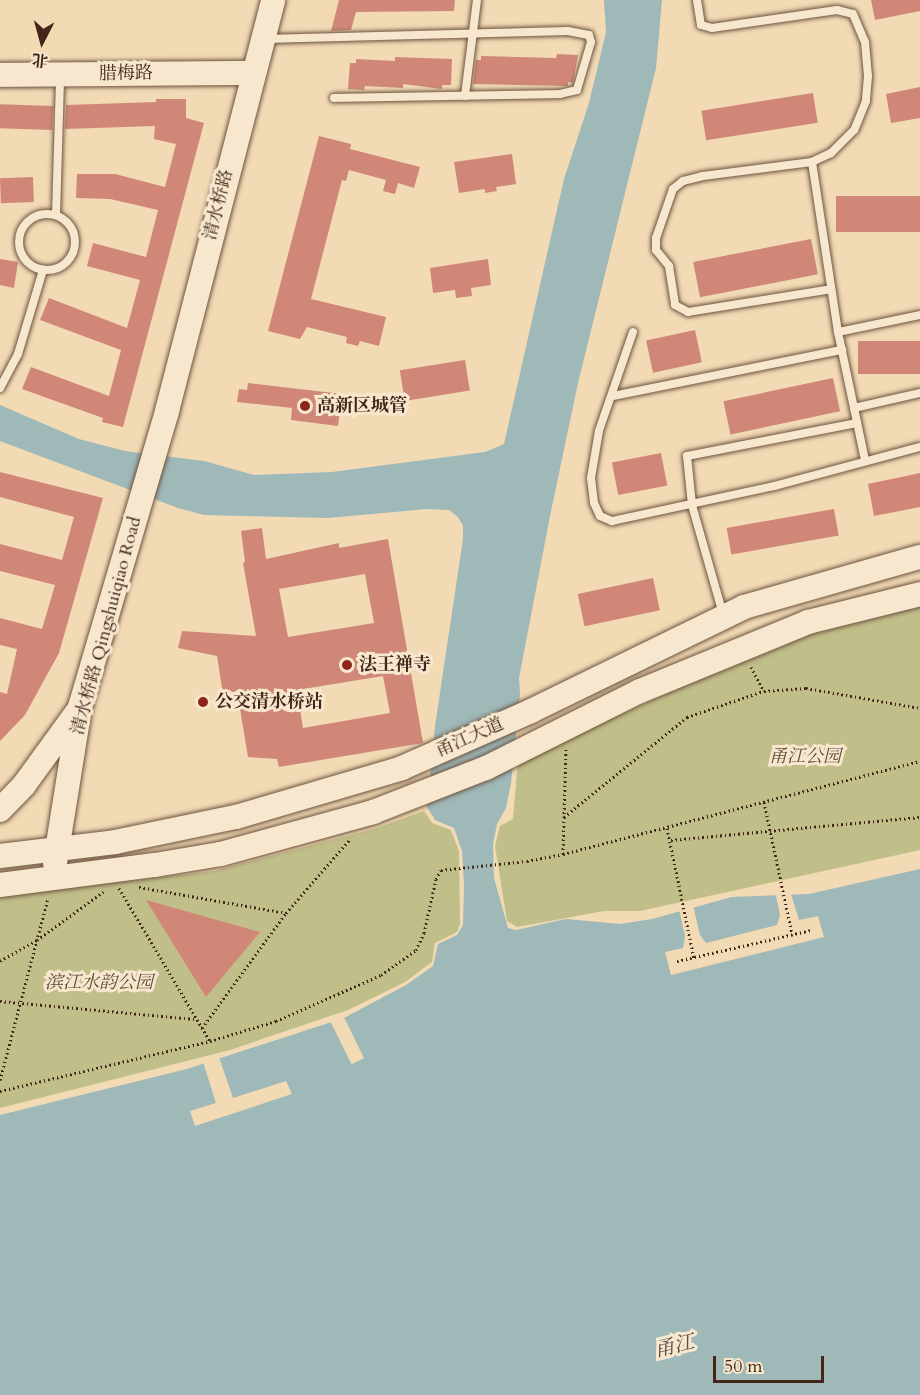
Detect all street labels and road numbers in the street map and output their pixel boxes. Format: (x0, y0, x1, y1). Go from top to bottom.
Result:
street label: 腊梅路 (99, 63, 153, 85)
street label: 清水桥路 (200, 167, 238, 243)
street label: 清水桥路 Qingshuiqiao Road (67, 514, 147, 738)
street label: 甬江大道 (433, 713, 507, 763)

